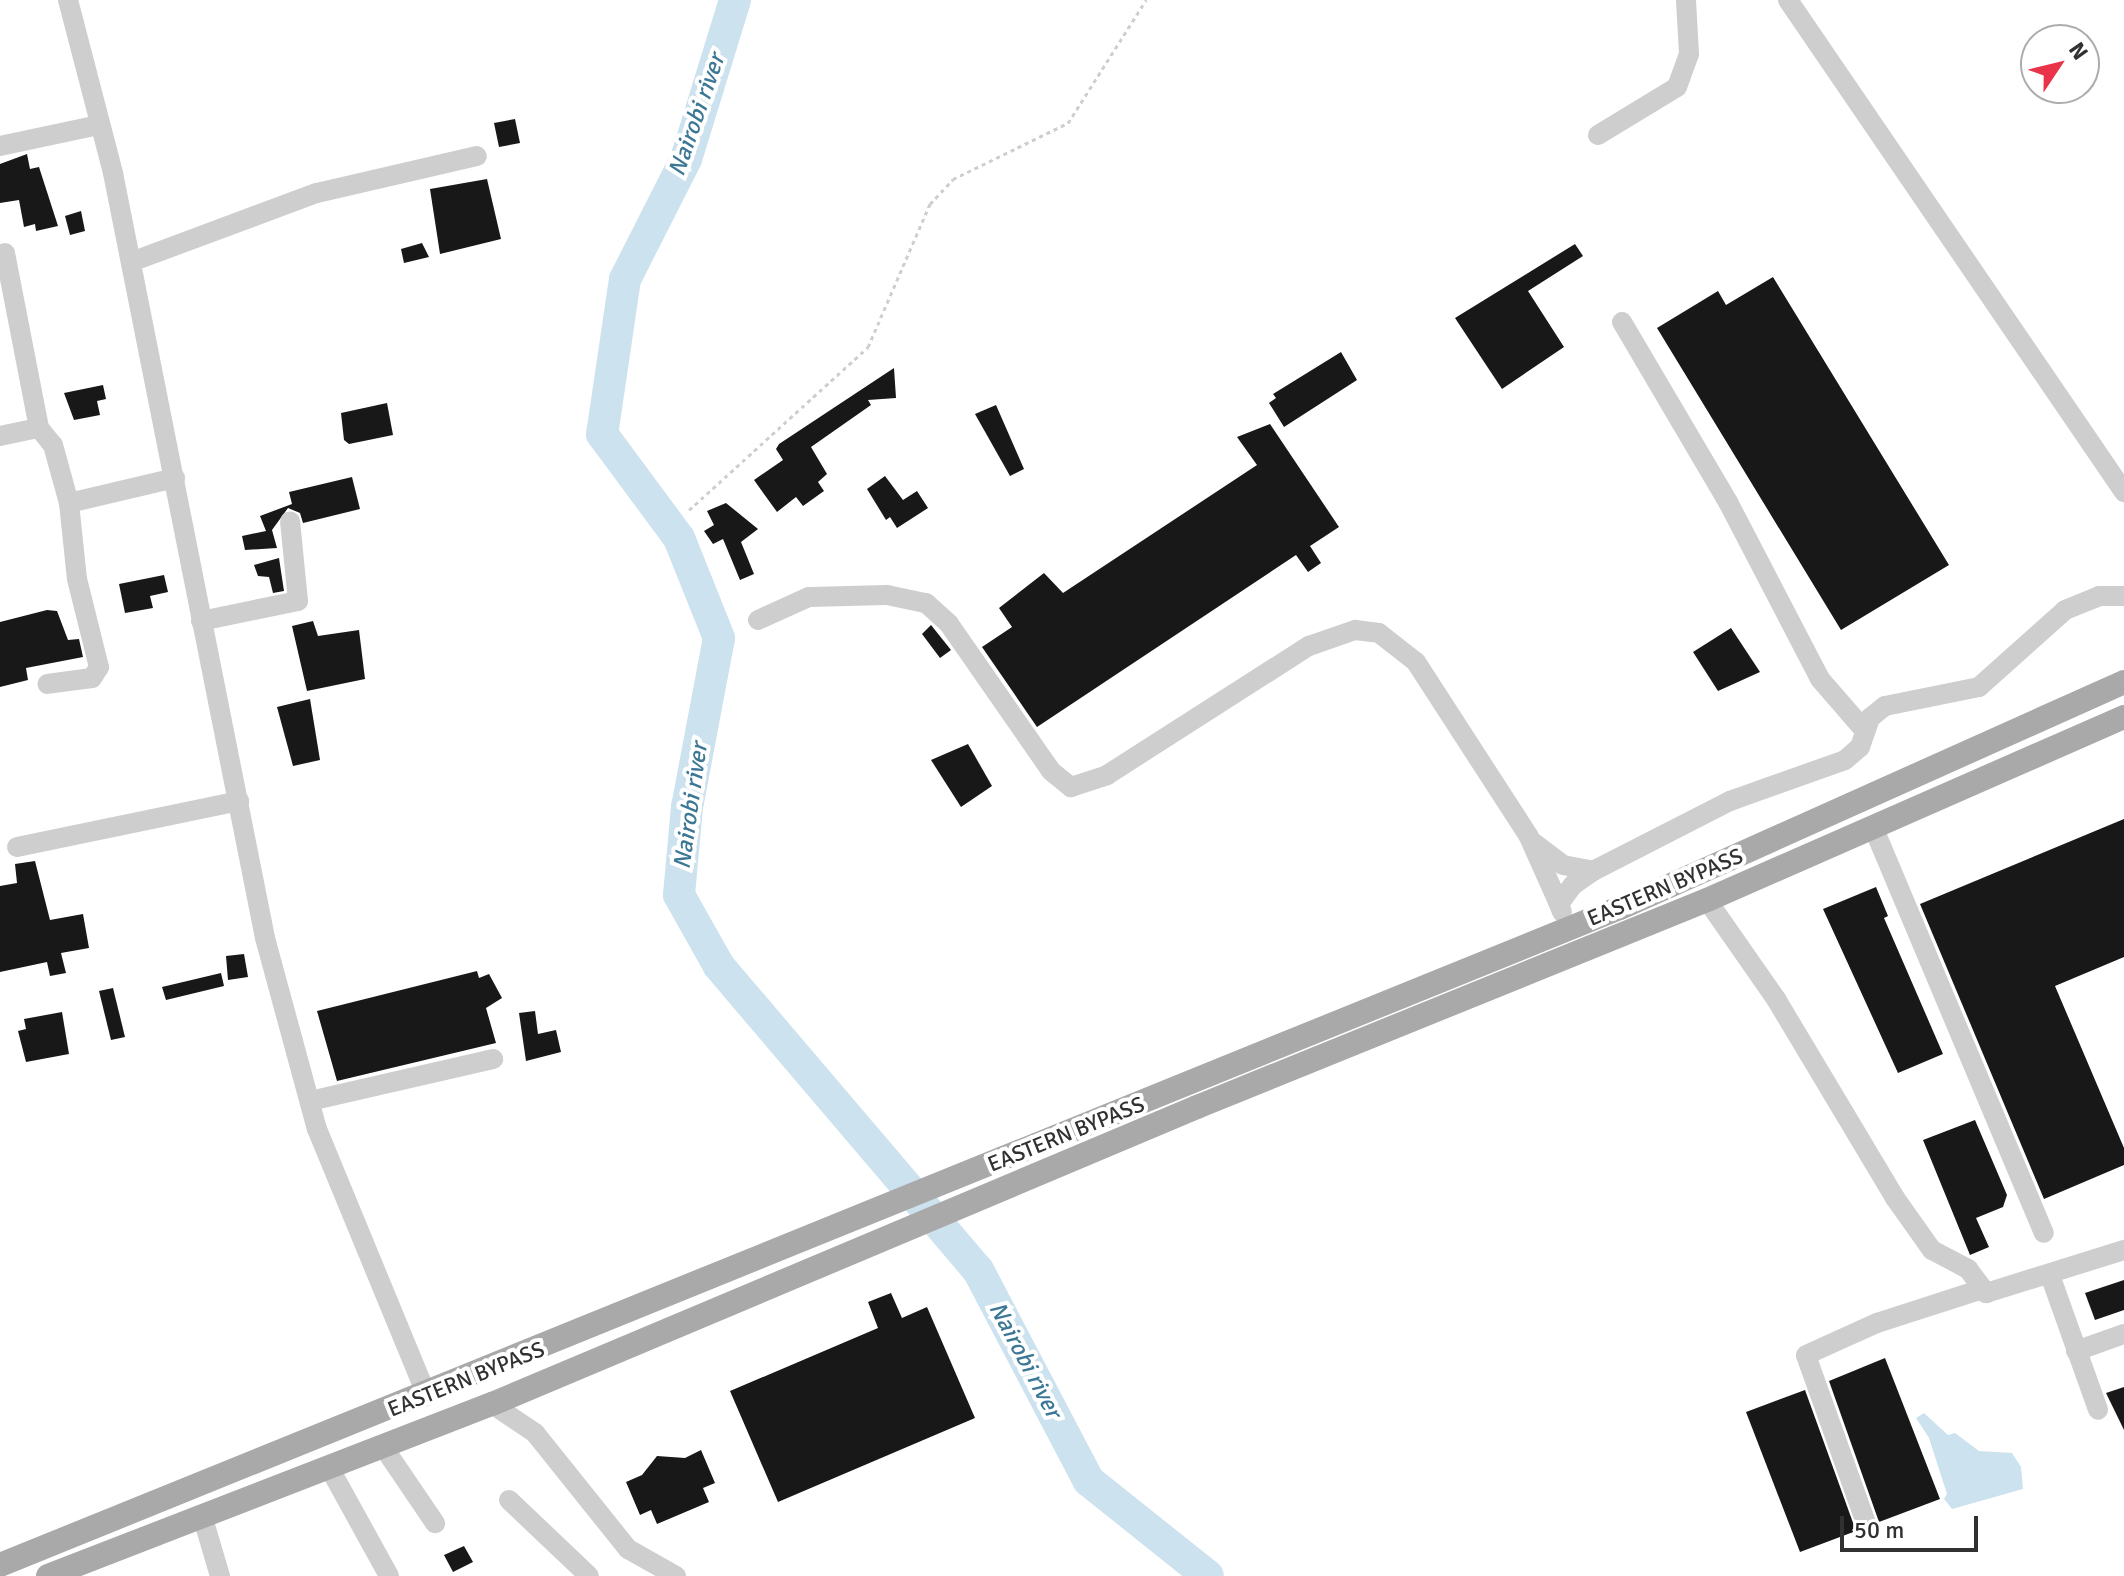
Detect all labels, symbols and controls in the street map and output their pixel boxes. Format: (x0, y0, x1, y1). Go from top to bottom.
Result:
north arrow (2020, 24, 2100, 104)
text: N (2063, 37, 2094, 65)
water label: Nairobi river (663, 50, 731, 180)
water label: Nairobi river (668, 741, 714, 871)
street label: EASTERN BYPASS (1583, 842, 1747, 932)
street label: EASTERN BYPASS (984, 1091, 1148, 1177)
water label: Nairobi river (982, 1297, 1068, 1423)
street label: EASTERN BYPASS (384, 1336, 548, 1422)
scale bar (1844, 1500, 1982, 1550)
text: 50 m (1854, 1515, 1904, 1545)

